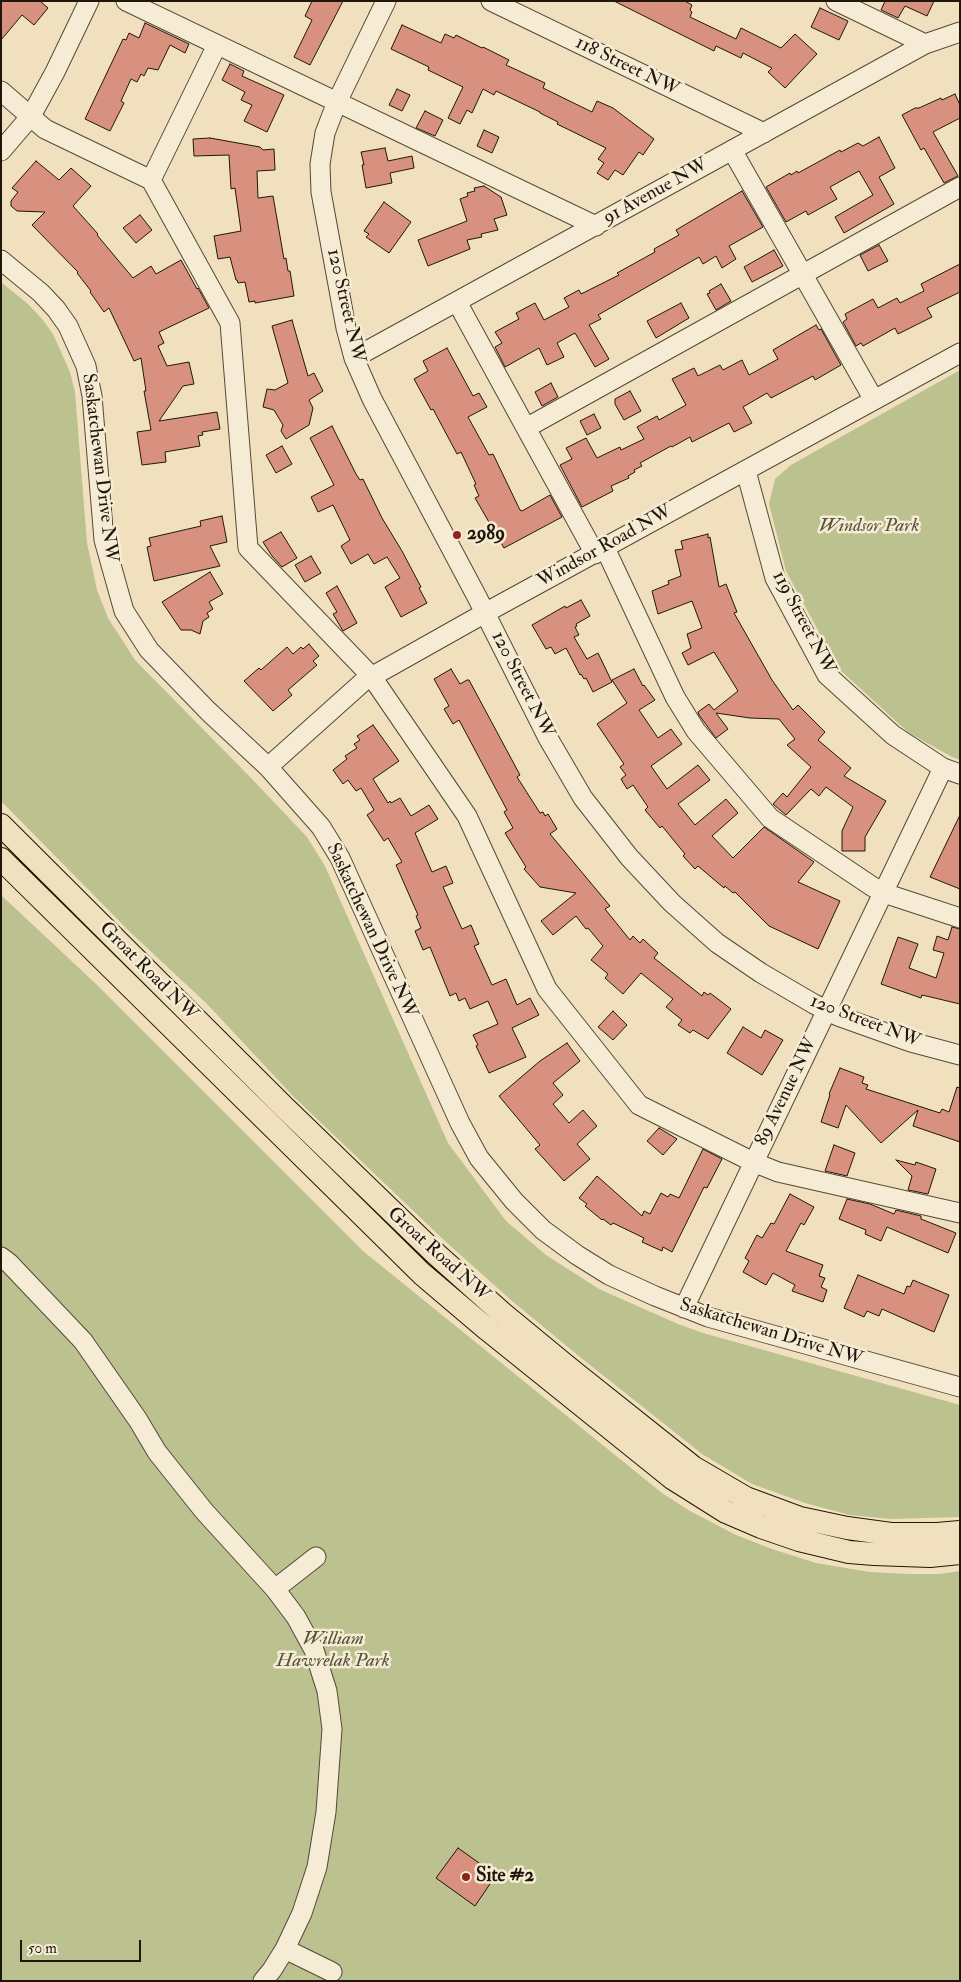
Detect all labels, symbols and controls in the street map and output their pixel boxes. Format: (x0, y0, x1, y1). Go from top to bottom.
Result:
street label: 118 Street NW (571, 32, 683, 102)
street label: 91 Avenue NW (600, 154, 712, 230)
street label: 120 Street NW (321, 247, 369, 365)
street label: Saskatchewan Drive NW (76, 372, 122, 564)
street label: Windsor Road NW (534, 501, 676, 593)
park label: Windsor Park (819, 516, 919, 538)
place label: 2989 (467, 524, 505, 546)
marker: 2989 (451, 529, 463, 541)
street label: 119 Street NW (766, 568, 840, 678)
street label: 120 Street NW (485, 628, 559, 742)
street label: Saskatchewan Drive NW (320, 840, 422, 1022)
street label: Groat Road NW (94, 918, 202, 1026)
street label: 120 Street NW (807, 991, 923, 1053)
street label: 89 Avenue NW (751, 1034, 823, 1150)
street label: Groat Road NW (382, 1203, 494, 1307)
street label: Saskatchewan Drive NW (677, 1294, 865, 1372)
park label: William Hawrelak Park (276, 1629, 390, 1673)
place label: Site #2 (476, 1866, 534, 1888)
marker: Site #2 (460, 1871, 472, 1883)
scale bar (22, 1930, 144, 1962)
text: 50 m (28, 1939, 57, 1958)

